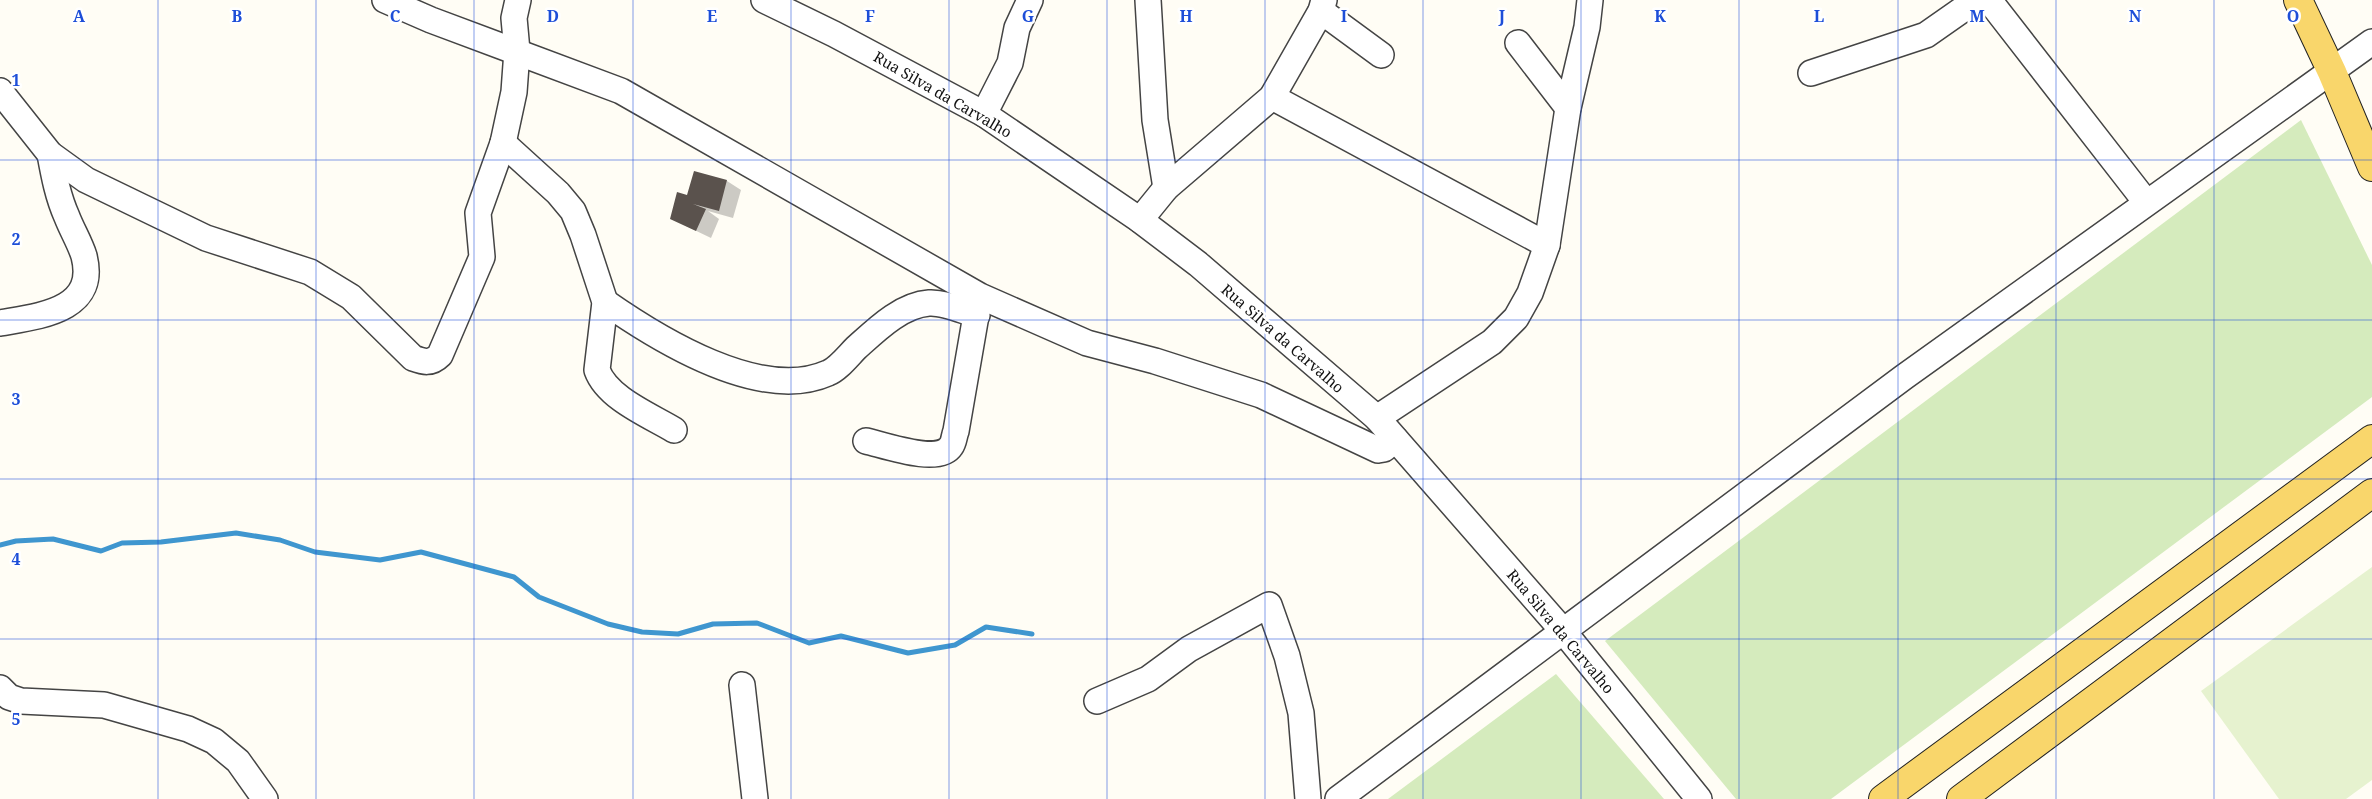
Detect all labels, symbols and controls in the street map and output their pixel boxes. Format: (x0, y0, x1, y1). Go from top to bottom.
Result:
text: A (73, 5, 86, 27)
text: B (232, 5, 243, 27)
text: C (390, 5, 401, 27)
text: D (547, 5, 559, 27)
text: E (707, 5, 717, 27)
text: F (865, 5, 875, 27)
text: G (1022, 5, 1034, 27)
text: H (1179, 5, 1193, 27)
text: I (1341, 5, 1347, 27)
text: J (1498, 5, 1506, 27)
text: K (1654, 5, 1666, 27)
text: L (1814, 5, 1824, 27)
text: M (1969, 5, 1985, 27)
text: N (2129, 5, 2142, 27)
text: O (2287, 5, 2299, 27)
street label: Rua Silva da Carvalho (870, 46, 1016, 142)
text: 1 (11, 69, 21, 91)
text: 2 (11, 228, 21, 250)
street label: Rua Silva da Carvalho (1217, 279, 1349, 397)
text: 3 (11, 388, 21, 410)
text: 4 (11, 548, 21, 570)
street label: Rua Silva da Carvalho (1503, 565, 1619, 697)
text: 5 (11, 708, 21, 730)

